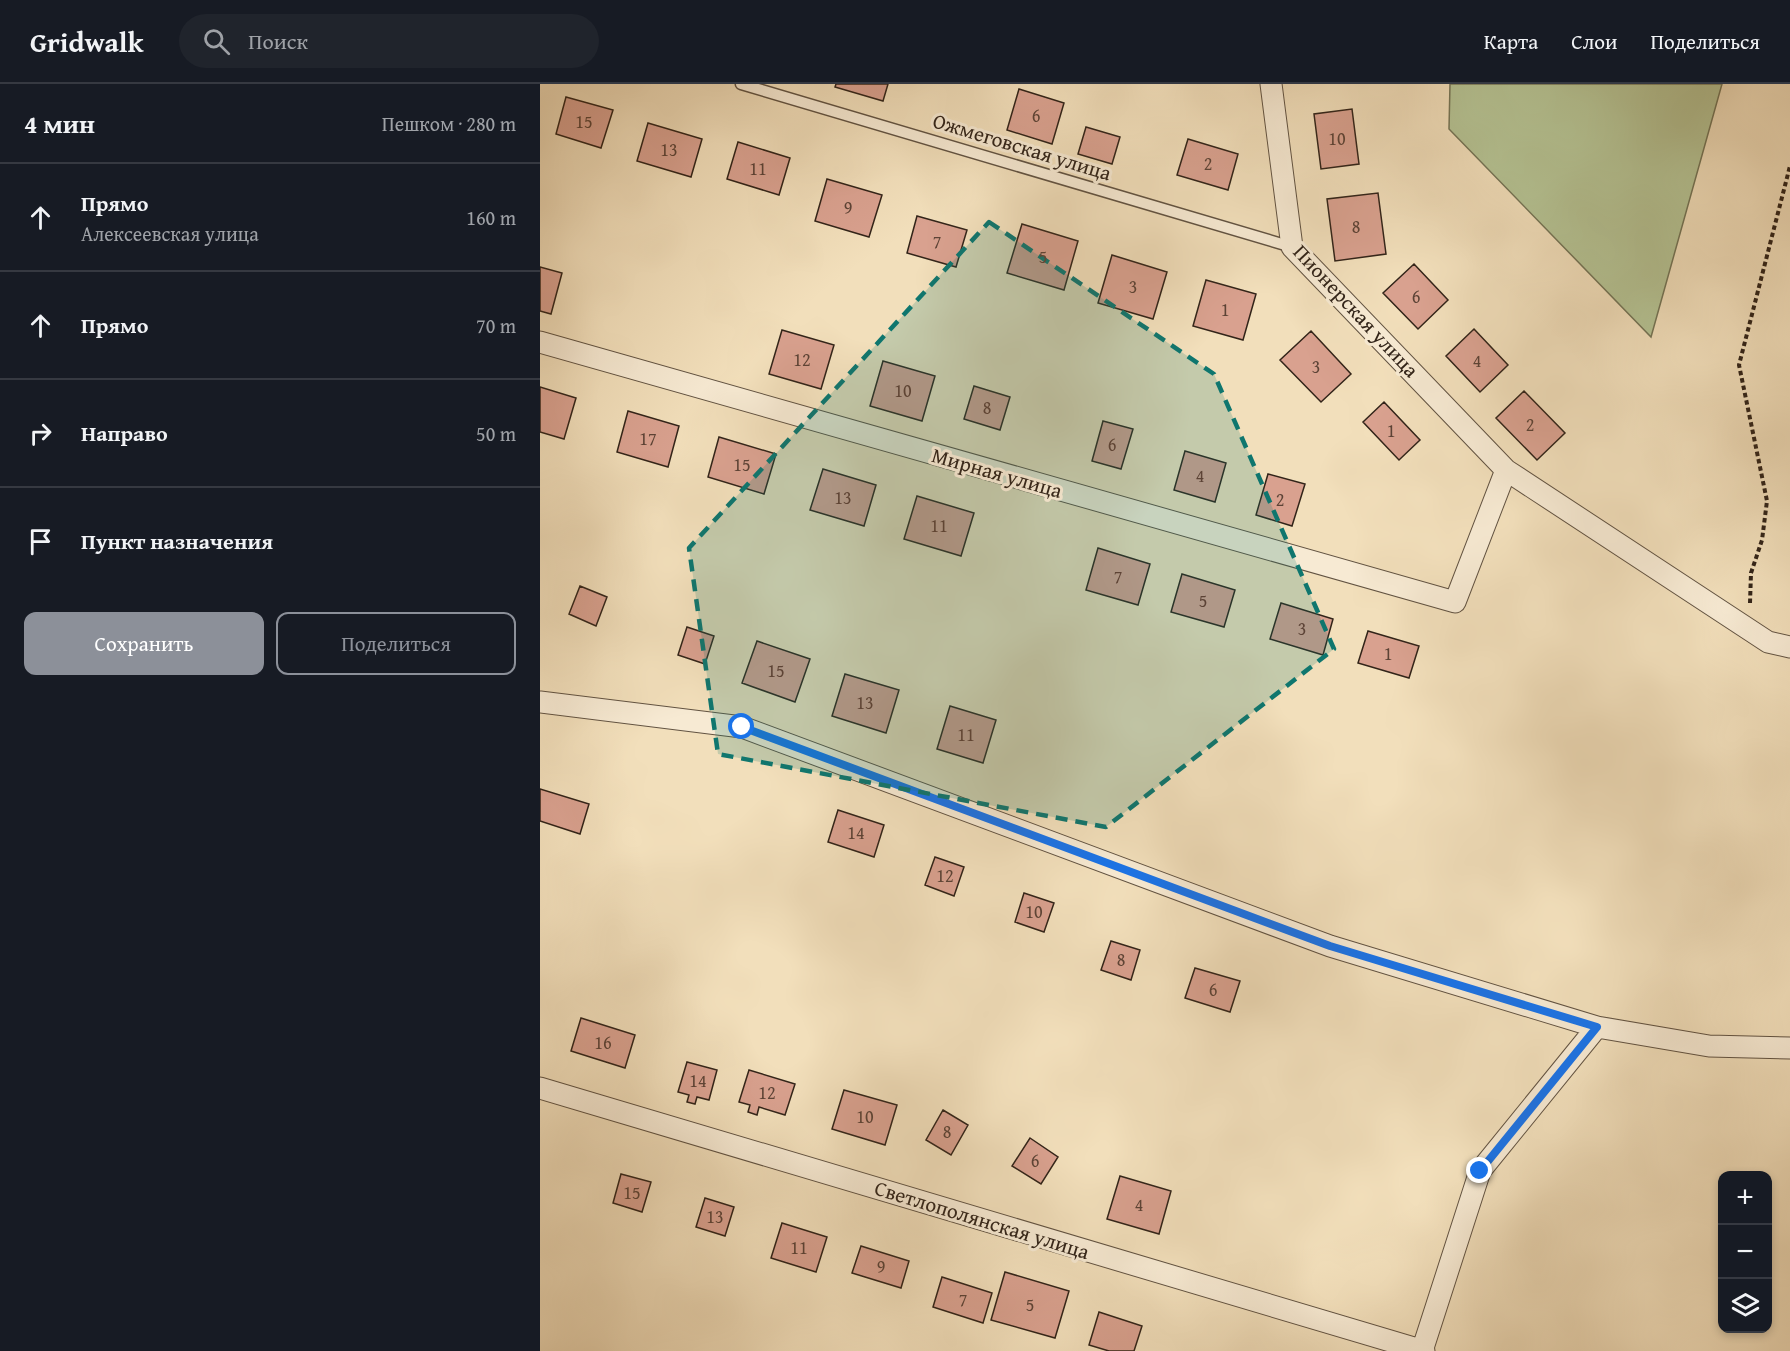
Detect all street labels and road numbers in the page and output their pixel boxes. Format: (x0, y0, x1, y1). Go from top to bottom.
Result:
street label: Ожмеговская улица (929, 105, 1115, 188)
street label: Пионерская улица (1286, 237, 1426, 384)
street label: Мирная улица (928, 439, 1066, 506)
street label: Светлополянская улица (871, 1172, 1093, 1267)

